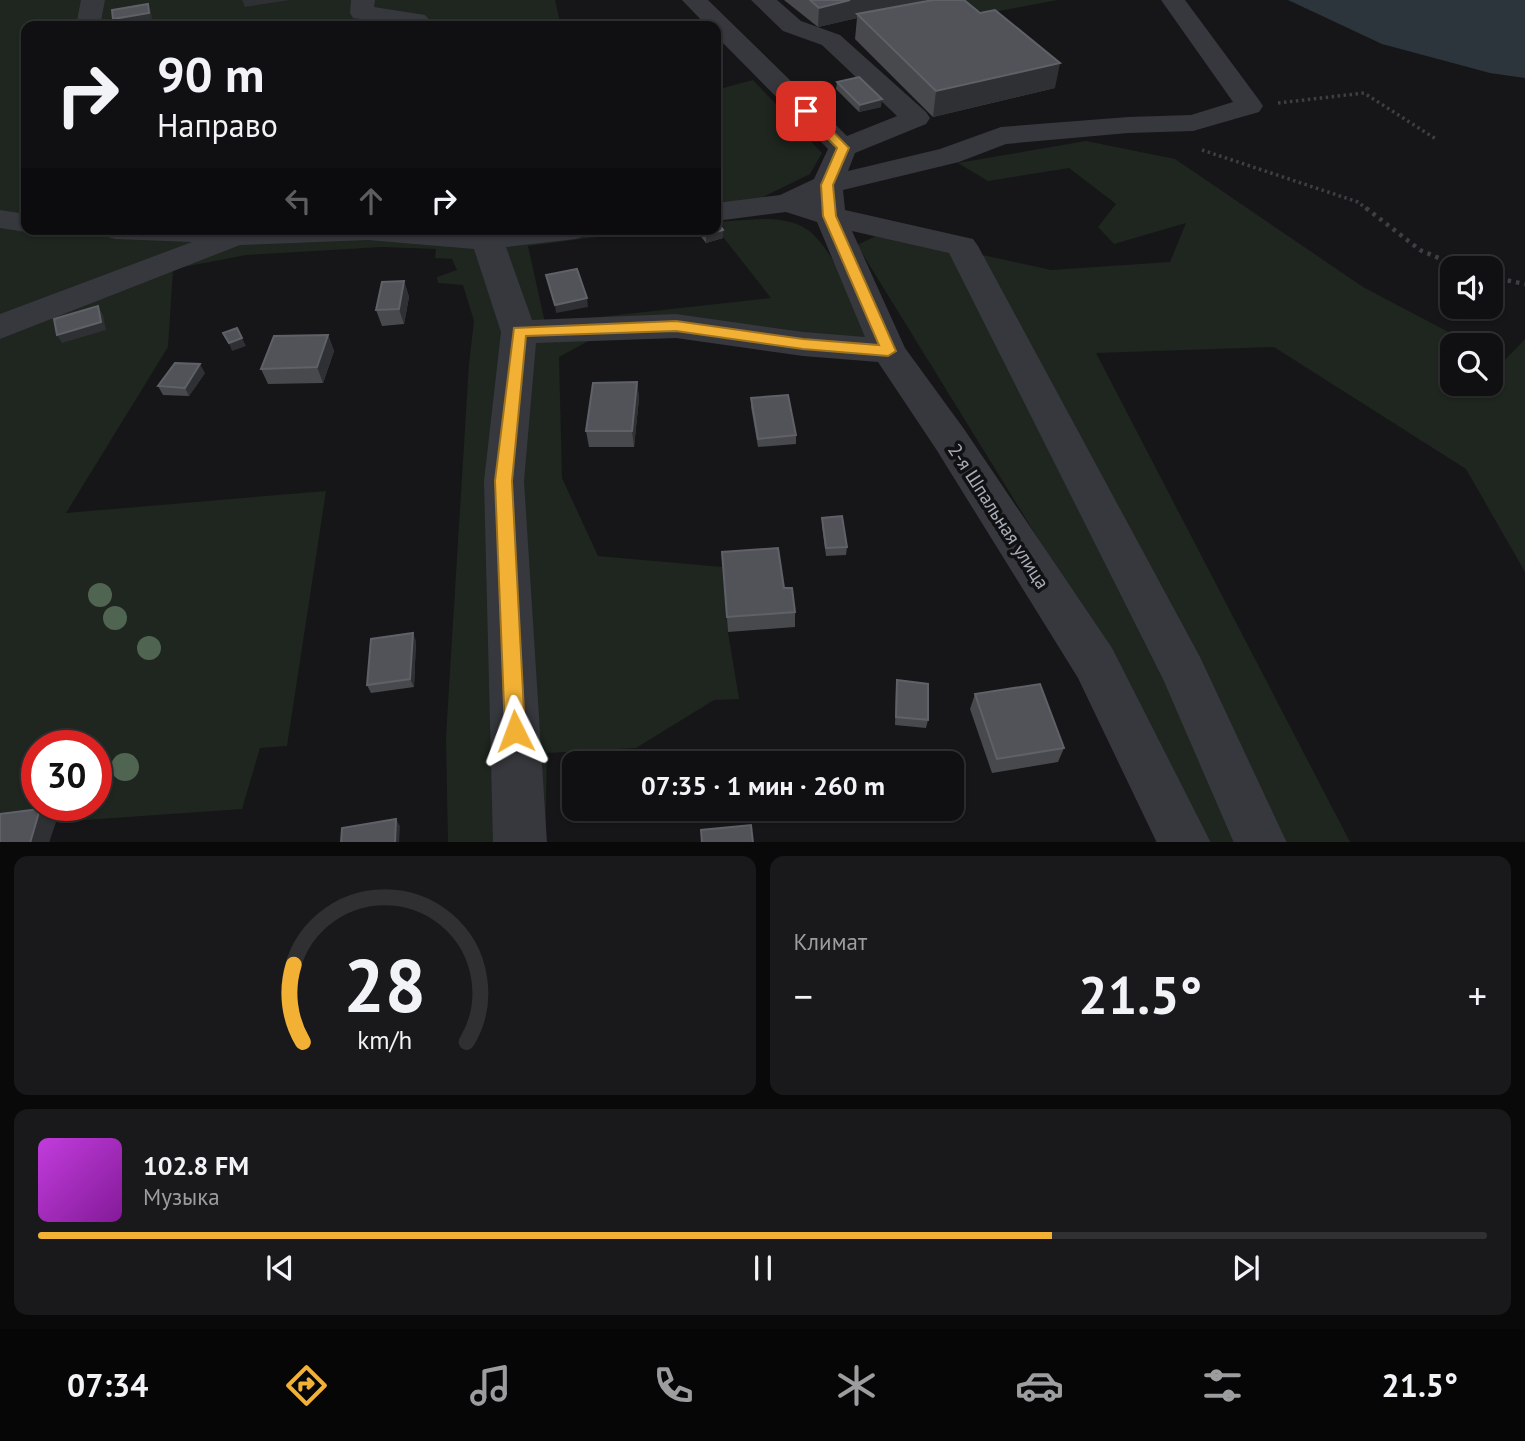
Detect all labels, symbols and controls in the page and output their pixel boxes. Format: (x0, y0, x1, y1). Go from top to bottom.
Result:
text: 90 m (157, 42, 264, 106)
icon: right (42, 49, 133, 140)
pin (776, 81, 836, 141)
icon: arrive (787, 92, 825, 130)
text: Направо (157, 104, 278, 146)
icon: left (279, 182, 317, 220)
icon: ahead (352, 182, 390, 220)
icon: right (425, 182, 463, 220)
map controls (1440, 256, 1503, 396)
button: sound (1440, 256, 1503, 319)
button: search (1440, 333, 1503, 396)
street label: 2-я Шпальная улица (943, 439, 1055, 593)
position arrow (478, 694, 552, 768)
speed limit sign: 30 (21, 730, 112, 821)
text: 07:35 · 1 мин · 260 m (641, 769, 885, 802)
text: Климат (794, 927, 867, 956)
text: 28 (343, 938, 426, 1032)
text: 21.5° (1078, 961, 1202, 1028)
text: − (794, 971, 813, 1020)
text: + (1468, 971, 1487, 1020)
text: km/h (357, 1023, 412, 1055)
text: 102.8 FM (143, 1149, 249, 1182)
text: Музыка (143, 1182, 220, 1211)
icon: previous (261, 1249, 299, 1287)
icon: pause (744, 1249, 782, 1287)
icon: next (1227, 1249, 1265, 1287)
icon: directions (282, 1361, 331, 1410)
icon: music (466, 1361, 515, 1410)
icon: phone (649, 1361, 698, 1410)
icon: climate (832, 1361, 881, 1410)
icon: car (1015, 1361, 1064, 1410)
icon: filters (1198, 1361, 1247, 1410)
text: 07:34 (67, 1364, 148, 1406)
text: 21.5° (1382, 1364, 1458, 1406)

